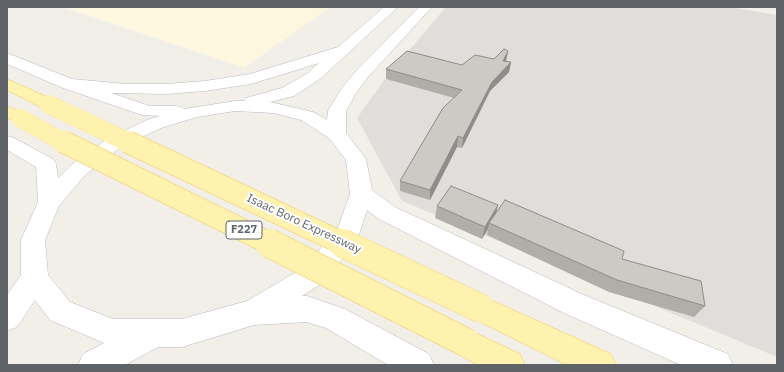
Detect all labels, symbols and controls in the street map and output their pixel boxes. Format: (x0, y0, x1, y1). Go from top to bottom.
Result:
street label: Isaac Boro Expressway (244, 191, 364, 257)
road number: F227 (226, 221, 262, 239)

